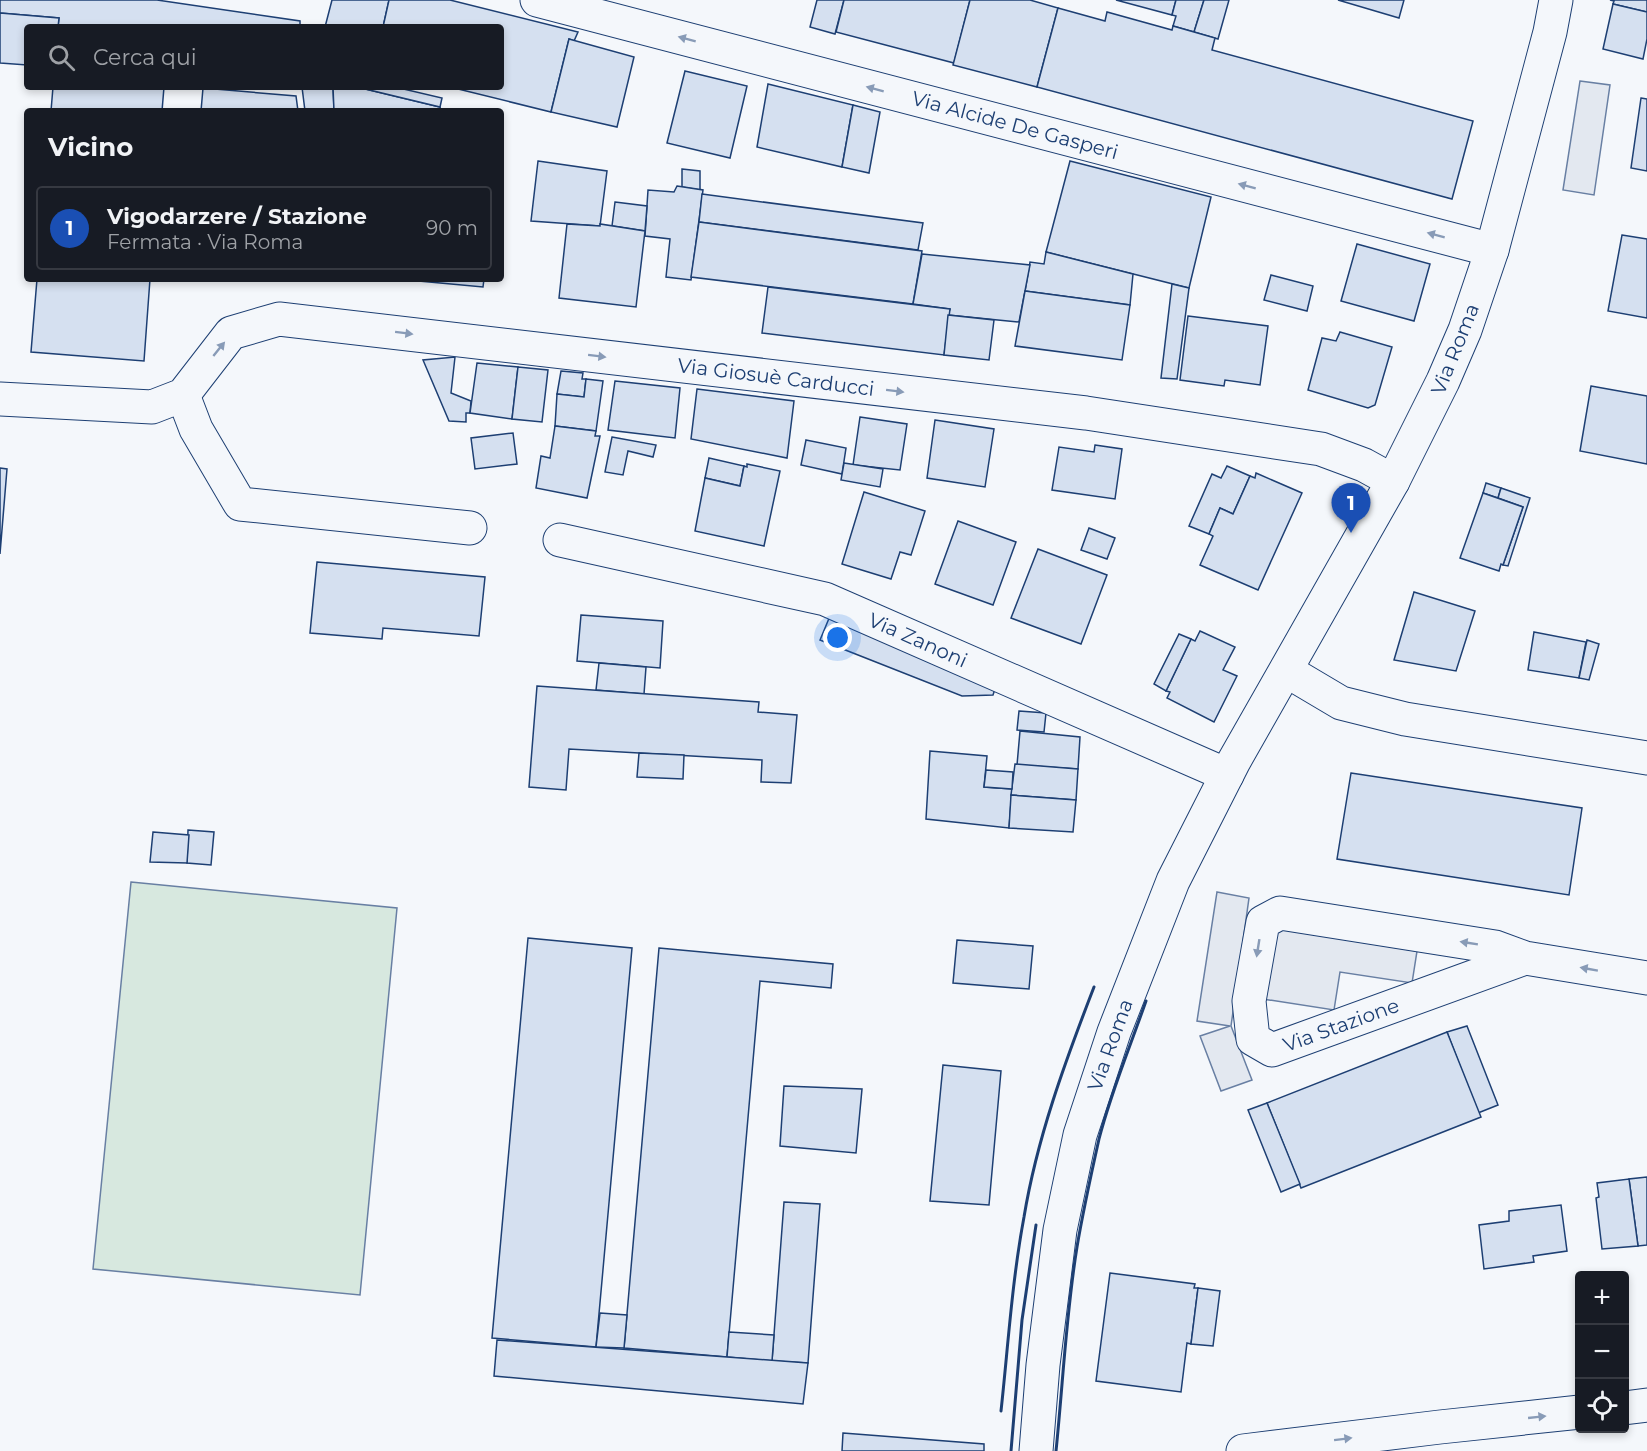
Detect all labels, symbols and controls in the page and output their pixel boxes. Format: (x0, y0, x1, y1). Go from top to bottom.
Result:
search box (24, 24, 504, 90)
one-way arrow (678, 34, 696, 44)
icon: search (45, 41, 78, 74)
text: Cerca qui (93, 44, 197, 71)
one-way arrow (866, 83, 885, 93)
street label: Via Alcide De Gasperi (909, 86, 1121, 164)
text: Vicino (48, 131, 133, 163)
one-way arrow (1238, 180, 1256, 190)
text: Vigodarzere / Stazione (107, 203, 367, 230)
text: 1 (66, 216, 73, 240)
text: 90 m (426, 216, 478, 240)
text: Fermata · Via Roma (107, 230, 303, 254)
one-way arrow (1426, 230, 1444, 239)
street label: Via Roma (1426, 300, 1484, 398)
one-way arrow (394, 329, 413, 338)
one-way arrow (212, 341, 224, 356)
one-way arrow (588, 351, 607, 361)
street label: Via Giosuè Carducci (676, 353, 876, 401)
one-way arrow (886, 386, 905, 395)
pin: 1 (1332, 484, 1370, 533)
street label: Via Zanoni (865, 608, 971, 672)
your location (823, 623, 852, 652)
one-way arrow (1459, 938, 1478, 947)
one-way arrow (1254, 939, 1263, 958)
one-way arrow (1580, 964, 1599, 973)
street label: Via Stazione (1280, 993, 1402, 1057)
street label: Via Roma (1082, 996, 1138, 1094)
map controls (1575, 1271, 1629, 1433)
button: + (1575, 1271, 1629, 1325)
button: − (1575, 1325, 1629, 1379)
button: locate (1575, 1379, 1629, 1433)
one-way arrow (1527, 1412, 1546, 1422)
one-way arrow (1334, 1434, 1353, 1444)

